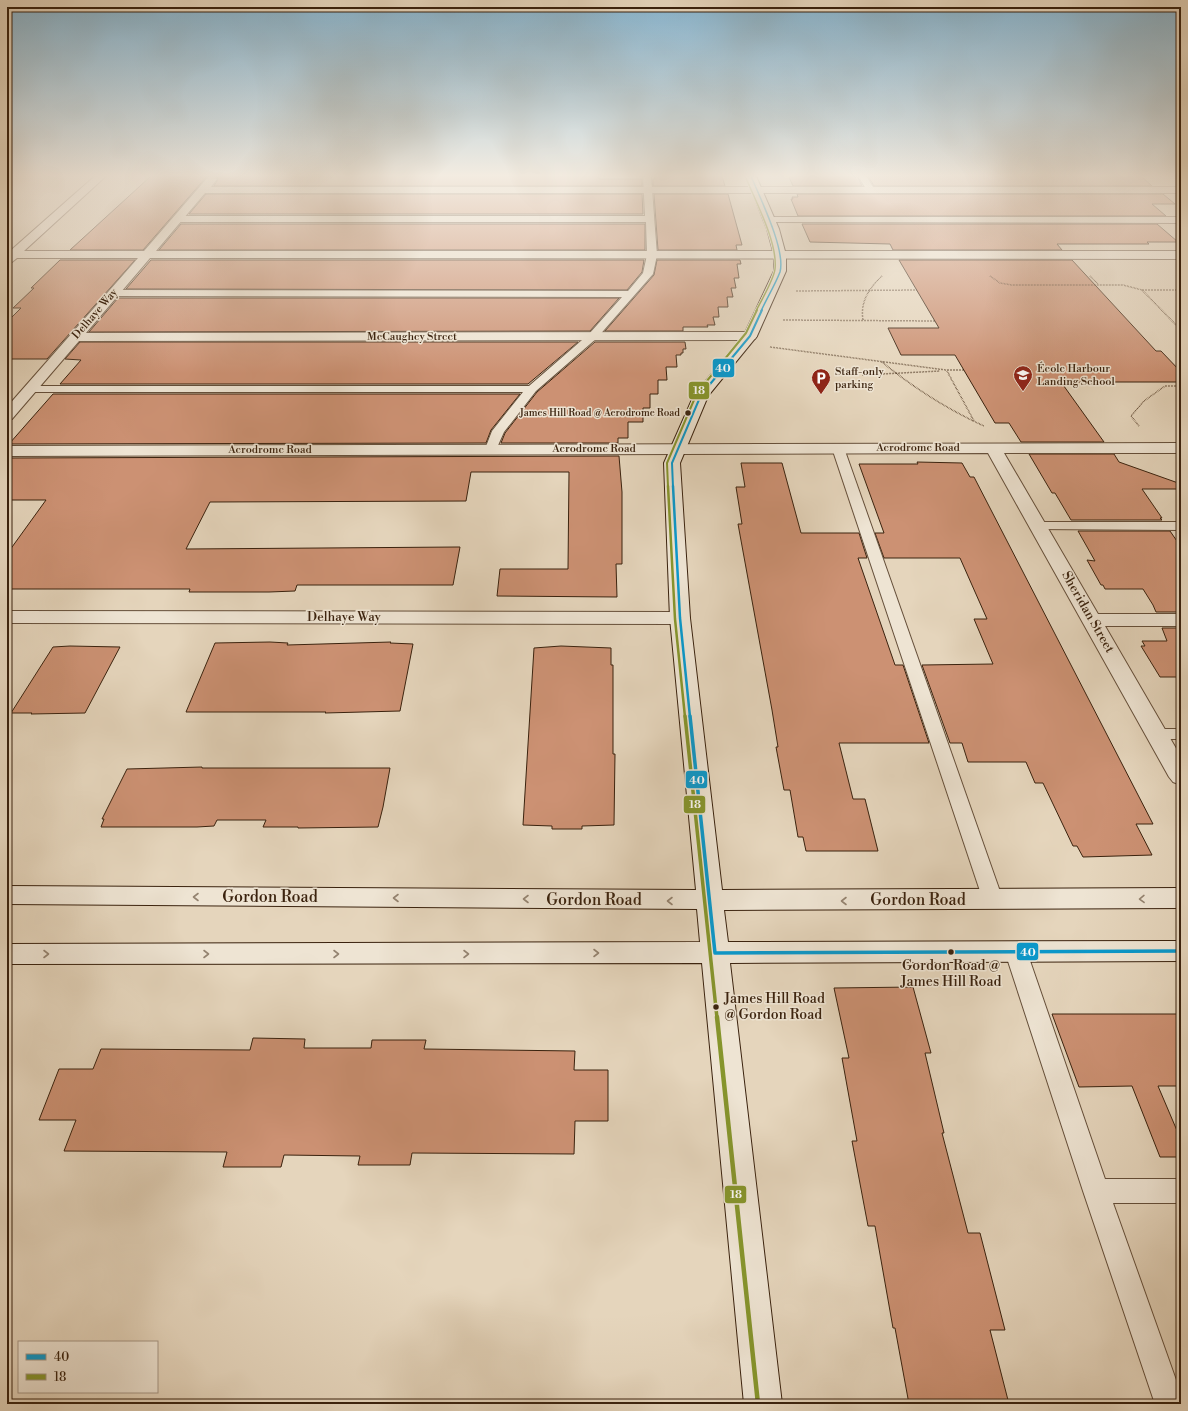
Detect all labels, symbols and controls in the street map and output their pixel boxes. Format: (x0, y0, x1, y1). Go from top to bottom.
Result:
street label: Delhaye Way (69, 285, 121, 342)
street label: McCaughey Street (367, 330, 457, 344)
line badge: 40 (712, 358, 735, 378)
place label: École Harbour Landing School (1037, 361, 1116, 389)
text: 40 (715, 362, 731, 376)
school or university icon: École Harbour Landing School (1012, 364, 1034, 392)
place label: Staff-only parking (835, 365, 884, 392)
parking icon: Staff-only parking (810, 367, 832, 395)
line badge: 18 (688, 381, 710, 400)
text: 18 (693, 384, 705, 398)
place label: James Hill Road @ Aerodrome Road (518, 407, 680, 419)
marker: James Hill Road @ Aerodrome Road (683, 408, 693, 418)
street label: Aerodrome Road (875, 441, 961, 455)
street label: Aerodrome Road (551, 442, 637, 456)
street label: Aerodrome Road (227, 443, 313, 457)
street label: Sheridan Street (1058, 568, 1118, 656)
street label: Delhaye Way (307, 609, 382, 625)
line badge: 40 (685, 770, 708, 789)
text: 40 (689, 774, 705, 788)
line badge: 18 (683, 795, 706, 814)
text: 18 (689, 798, 701, 812)
street label: Gordon Road (222, 887, 318, 907)
street label: Gordon Road (546, 890, 642, 910)
street label: Gordon Road (870, 890, 966, 910)
one-way arrow (193, 893, 199, 901)
one-way arrow (393, 894, 399, 902)
one-way arrow (1139, 894, 1145, 903)
one-way arrow (523, 895, 529, 903)
one-way arrow (667, 896, 673, 905)
one-way arrow (841, 897, 847, 905)
line badge: 40 (1016, 942, 1039, 961)
text: 40 (1020, 946, 1036, 960)
marker: Gordon Road @ James Hill Road (946, 947, 956, 957)
one-way arrow (593, 949, 599, 957)
one-way arrow (43, 950, 49, 958)
one-way arrow (203, 950, 209, 958)
one-way arrow (333, 950, 339, 958)
one-way arrow (463, 950, 469, 958)
place label: Gordon Road @ James Hill Road (900, 957, 1001, 991)
place label: James Hill Road @ Gordon Road (723, 990, 825, 1024)
marker: James Hill Road @ Gordon Road (711, 1002, 721, 1012)
line badge: 18 (724, 1185, 747, 1204)
text: 18 (730, 1188, 742, 1202)
legend (18, 1341, 158, 1393)
text: 40 (54, 1350, 69, 1365)
text: 18 (54, 1370, 66, 1385)

